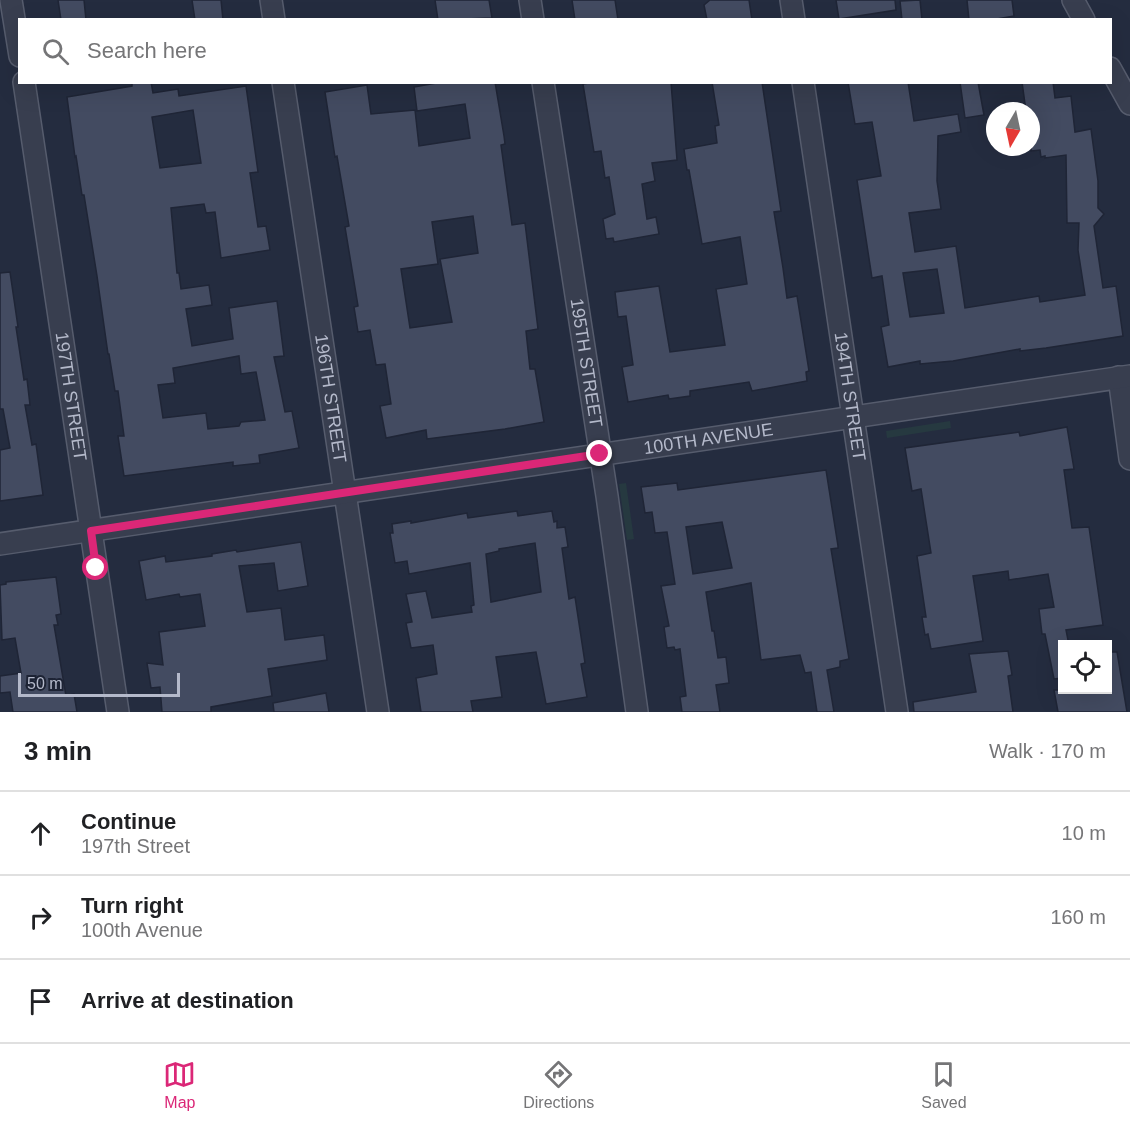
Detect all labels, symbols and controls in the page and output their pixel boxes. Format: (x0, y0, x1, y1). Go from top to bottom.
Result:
search box (18, 18, 1112, 84)
icon: search (39, 35, 72, 68)
text: Search here (87, 38, 207, 63)
north arrow (986, 102, 1040, 156)
street label: 195TH STREET (567, 297, 606, 428)
street label: 197TH STREET (51, 331, 90, 462)
street label: 194TH STREET (830, 331, 869, 462)
street label: 196TH STREET (311, 333, 350, 464)
street label: 100TH AVENUE (642, 419, 774, 458)
route end (586, 440, 612, 466)
route start (82, 554, 108, 580)
map controls (1058, 640, 1112, 694)
button: locate (1058, 640, 1112, 694)
scale bar (18, 670, 180, 698)
text: 50 m (27, 675, 63, 692)
text: 3 min (24, 736, 92, 766)
text: Walk · 170 m (989, 740, 1106, 762)
text: Continue (81, 809, 176, 834)
icon: ahead (24, 817, 57, 850)
text: 10 m (1062, 822, 1106, 844)
text: 197th Street (81, 835, 190, 857)
text: Turn right (81, 893, 183, 918)
icon: right (24, 901, 57, 934)
text: 160 m (1050, 906, 1106, 928)
text: 100th Avenue (81, 919, 203, 941)
icon: arrive (24, 985, 57, 1018)
text: Arrive at destination (81, 988, 294, 1013)
tab: Map (163, 1058, 196, 1112)
tab: Directions (523, 1058, 594, 1112)
tab: Saved (921, 1058, 967, 1112)

